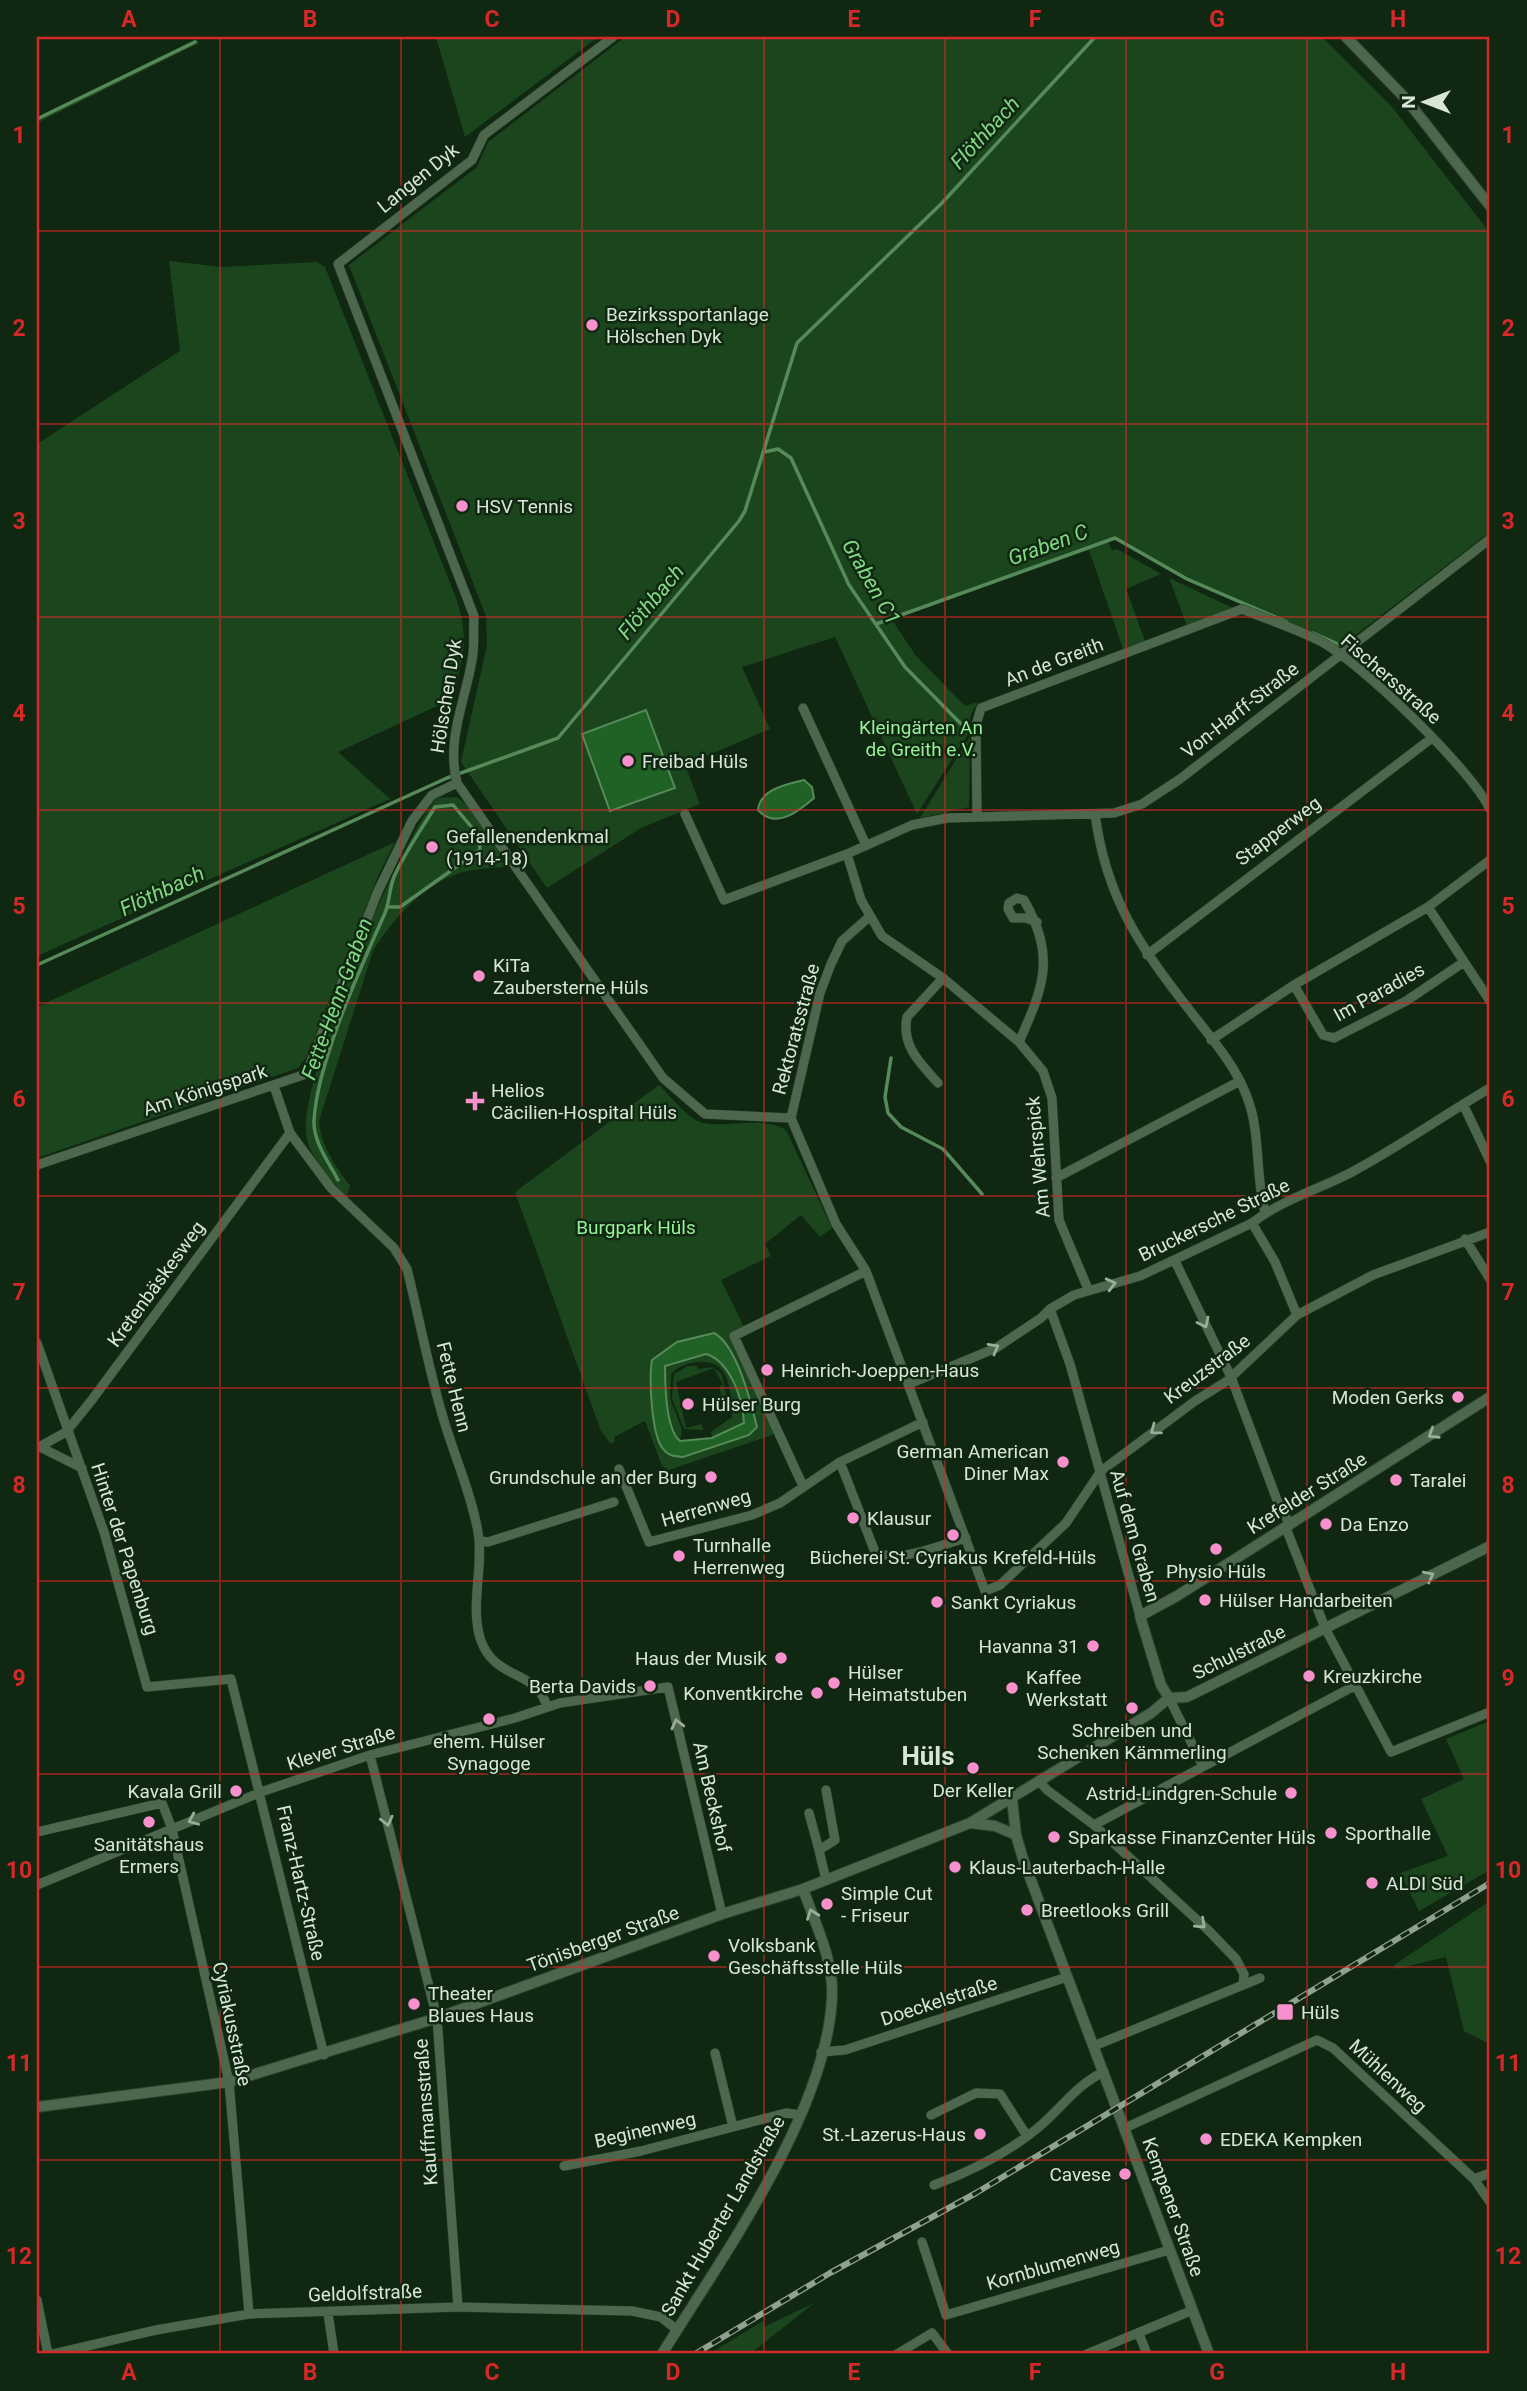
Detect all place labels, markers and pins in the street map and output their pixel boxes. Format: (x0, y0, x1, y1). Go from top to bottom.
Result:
place label: Bezirkssportanlage Hölschen Dyk (606, 303, 769, 348)
marker: Bezirkssportanlage Hölschen Dyk (584, 317, 600, 333)
place label: HSV Tennis (476, 495, 573, 518)
marker: HSV Tennis (454, 498, 470, 514)
place label: Freibad Hüls (642, 750, 748, 773)
marker: Freibad Hüls (620, 753, 636, 769)
place label: Gefallenendenkmal (1914-18) (446, 825, 609, 870)
marker: Gefallenendenkmal (1914-18) (424, 839, 440, 855)
place label: KiTa Zaubersterne Hüls (493, 954, 649, 999)
marker: KiTa Zaubersterne Hüls (471, 968, 487, 984)
place label: Helios Cäcilien-Hospital Hüls (491, 1079, 677, 1124)
marker: Helios Cäcilien-Hospital Hüls (465, 1091, 485, 1111)
place label: Heinrich-Joeppen-Haus (781, 1359, 979, 1382)
marker: Heinrich-Joeppen-Haus (759, 1362, 775, 1378)
place label: Moden Gerks (1332, 1386, 1444, 1409)
marker: Moden Gerks (1450, 1389, 1466, 1405)
place label: Hülser Burg (702, 1393, 801, 1416)
marker: Hülser Burg (680, 1396, 696, 1412)
place label: German American Diner Max (896, 1440, 1050, 1485)
marker: German American Diner Max (1055, 1454, 1071, 1470)
place label: Grundschule an der Burg (489, 1466, 697, 1489)
marker: Grundschule an der Burg (703, 1469, 719, 1485)
place label: Taralei (1410, 1469, 1466, 1492)
marker: Taralei (1388, 1472, 1404, 1488)
place label: Klausur (867, 1507, 932, 1530)
marker: Klausur (845, 1510, 861, 1526)
place label: Da Enzo (1340, 1513, 1409, 1536)
marker: Da Enzo (1318, 1516, 1334, 1532)
marker: Bücherei St. Cyriakus Krefeld-Hüls (945, 1527, 961, 1543)
place label: Turnhalle Herrenweg (693, 1534, 785, 1579)
marker: Physio Hüls (1208, 1541, 1224, 1557)
place label: Bücherei St. Cyriakus Krefeld-Hüls (810, 1546, 1096, 1569)
marker: Turnhalle Herrenweg (671, 1548, 687, 1564)
place label: Physio Hüls (1166, 1560, 1266, 1583)
place label: Hülser Handarbeiten (1219, 1589, 1393, 1612)
place label: Sankt Cyriakus (951, 1591, 1076, 1614)
marker: Hülser Handarbeiten (1197, 1592, 1213, 1608)
marker: Sankt Cyriakus (929, 1594, 945, 1610)
place label: Havanna 31 (978, 1635, 1079, 1658)
marker: Havanna 31 (1085, 1638, 1101, 1654)
place label: Haus der Musik (635, 1647, 767, 1670)
marker: Haus der Musik (773, 1650, 789, 1666)
place label: Hülser Heimatstuben (848, 1661, 967, 1706)
place label: Kreuzkirche (1323, 1665, 1422, 1688)
place label: Kaffee Werkstatt (1026, 1666, 1108, 1711)
marker: Kreuzkirche (1301, 1668, 1317, 1684)
place label: Berta Davids (529, 1675, 636, 1698)
marker: Hülser Heimatstuben (826, 1675, 842, 1691)
marker: Berta Davids (642, 1678, 658, 1694)
marker: Kaffee Werkstatt (1004, 1680, 1020, 1696)
place label: Konventkirche (683, 1682, 803, 1705)
marker: Konventkirche (809, 1685, 825, 1701)
marker: Schreiben und Schenken Kämmerling (1124, 1700, 1140, 1716)
marker: ehem. Hülser Synagoge (481, 1711, 497, 1727)
place label: Schreiben und Schenken Kämmerling (1037, 1719, 1227, 1764)
place label: ehem. Hülser Synagoge (433, 1730, 546, 1775)
marker: Der Keller (965, 1760, 981, 1776)
place label: Der Keller (932, 1779, 1014, 1802)
place label: Kavala Grill (128, 1780, 222, 1803)
place label: Astrid-Lindgren-Schule (1086, 1782, 1277, 1805)
marker: Kavala Grill (228, 1783, 244, 1799)
marker: Astrid-Lindgren-Schule (1283, 1785, 1299, 1801)
marker: Sanitätshaus Ermers (141, 1814, 157, 1830)
place label: Sporthalle (1345, 1822, 1431, 1845)
marker: Sporthalle (1323, 1825, 1339, 1841)
place label: Sparkasse FinanzCenter Hüls (1068, 1826, 1316, 1849)
marker: Sparkasse FinanzCenter Hüls (1046, 1829, 1062, 1845)
place label: Sanitätshaus Ermers (94, 1833, 204, 1878)
place label: Klaus-Lauterbach-Halle (969, 1856, 1165, 1879)
marker: Klaus-Lauterbach-Halle (947, 1859, 963, 1875)
place label: ALDI Süd (1386, 1872, 1463, 1895)
marker: ALDI Süd (1364, 1875, 1380, 1891)
place label: Simple Cut - Friseur (841, 1882, 933, 1927)
marker: Simple Cut - Friseur (819, 1896, 835, 1912)
place label: Breetlooks Grill (1041, 1899, 1169, 1922)
marker: Breetlooks Grill (1019, 1902, 1035, 1918)
place label: Volksbank Geschäftsstelle Hüls (728, 1934, 903, 1979)
marker: Volksbank Geschäftsstelle Hüls (706, 1948, 722, 1964)
place label: Theater Blaues Haus (428, 1982, 534, 2027)
marker: Theater Blaues Haus (406, 1996, 422, 2012)
place label: Hüls (1301, 2001, 1339, 2024)
marker: Hüls (1275, 2002, 1295, 2022)
place label: St.-Lazerus-Haus (822, 2123, 966, 2146)
marker: St.-Lazerus-Haus (972, 2126, 988, 2142)
place label: EDEKA Kempken (1220, 2128, 1362, 2151)
marker: EDEKA Kempken (1198, 2131, 1214, 2147)
place label: Cavese (1049, 2163, 1111, 2186)
marker: Cavese (1117, 2166, 1133, 2182)

